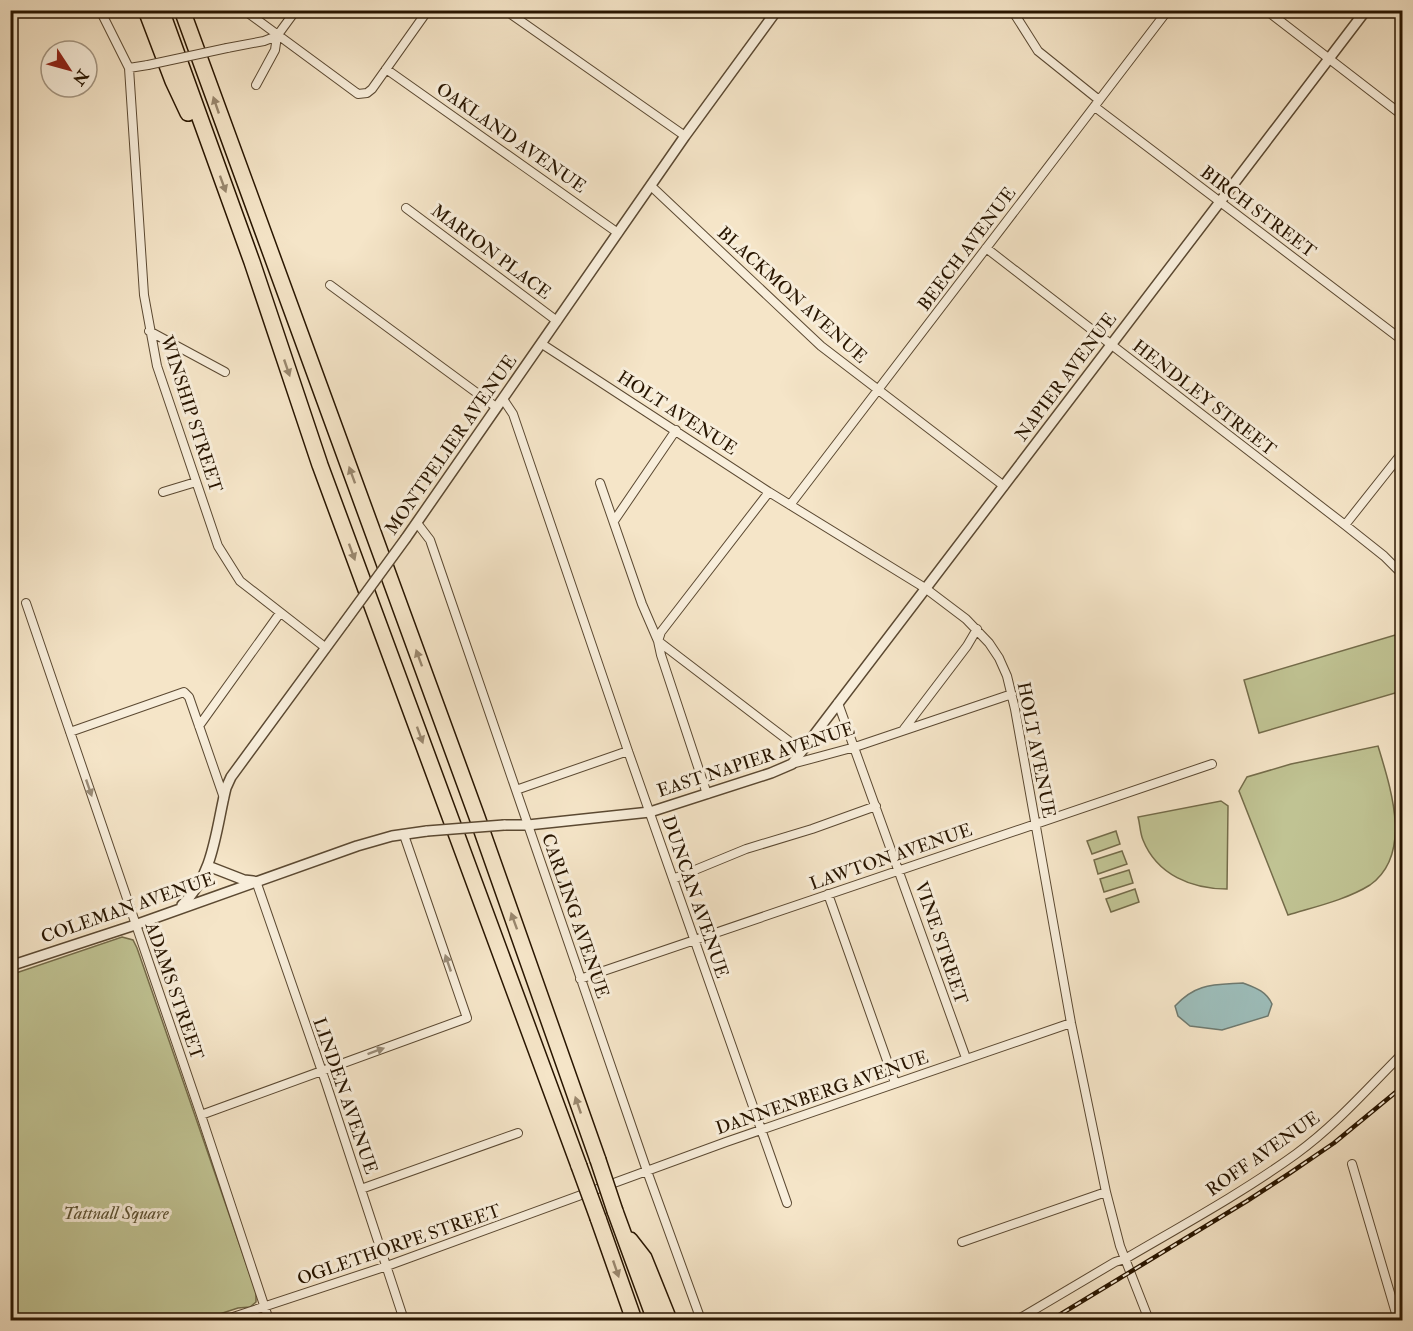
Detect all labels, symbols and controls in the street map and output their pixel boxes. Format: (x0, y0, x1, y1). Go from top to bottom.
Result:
north arrow (39, 39, 99, 99)
text: N (68, 65, 93, 89)
street label: OAKLAND AVENUE (431, 78, 591, 198)
one-way arrow (211, 96, 221, 114)
street label: BIRCH STREET (1196, 161, 1321, 263)
one-way arrow (218, 175, 228, 193)
street label: BEECH AVENUE (913, 182, 1021, 316)
street label: MARION PLACE (426, 199, 556, 305)
street label: BLACKMON AVENUE (712, 222, 872, 368)
street label: NAPIER AVENUE (1010, 308, 1122, 446)
street label: WINSHIP STREET (154, 332, 227, 496)
street label: HENDLEY STREET (1128, 335, 1281, 462)
street label: MONTPELIER AVENUE (380, 350, 522, 540)
one-way arrow (283, 359, 293, 377)
street label: HOLT AVENUE (613, 366, 741, 460)
one-way arrow (347, 466, 357, 484)
one-way arrow (348, 543, 358, 561)
one-way arrow (414, 649, 424, 667)
street label: HOLT AVENUE (1012, 680, 1060, 820)
street label: EAST NAPIER AVENUE (654, 717, 858, 803)
one-way arrow (415, 726, 425, 744)
one-way arrow (84, 779, 94, 797)
street label: DUNCAN AVENUE (656, 813, 734, 981)
street label: LAWTON AVENUE (807, 818, 975, 896)
street label: CARLING AVENUE (536, 831, 614, 1001)
street label: COLEMAN AVENUE (38, 867, 218, 949)
street label: VINE STREET (909, 879, 973, 1008)
one-way arrow (508, 911, 518, 929)
street label: ADAMS STREET (139, 918, 209, 1063)
one-way arrow (443, 954, 453, 972)
street label: LINDEN AVENUE (307, 1015, 383, 1177)
one-way arrow (367, 1045, 385, 1055)
street label: DANNENBERG AVENUE (713, 1046, 931, 1140)
one-way arrow (573, 1095, 583, 1113)
street label: ROFF AVENUE (1202, 1106, 1324, 1202)
street label: OGLETHORPE STREET (294, 1199, 504, 1291)
park label: Tattnall Square (63, 1202, 170, 1225)
one-way arrow (611, 1260, 621, 1278)

